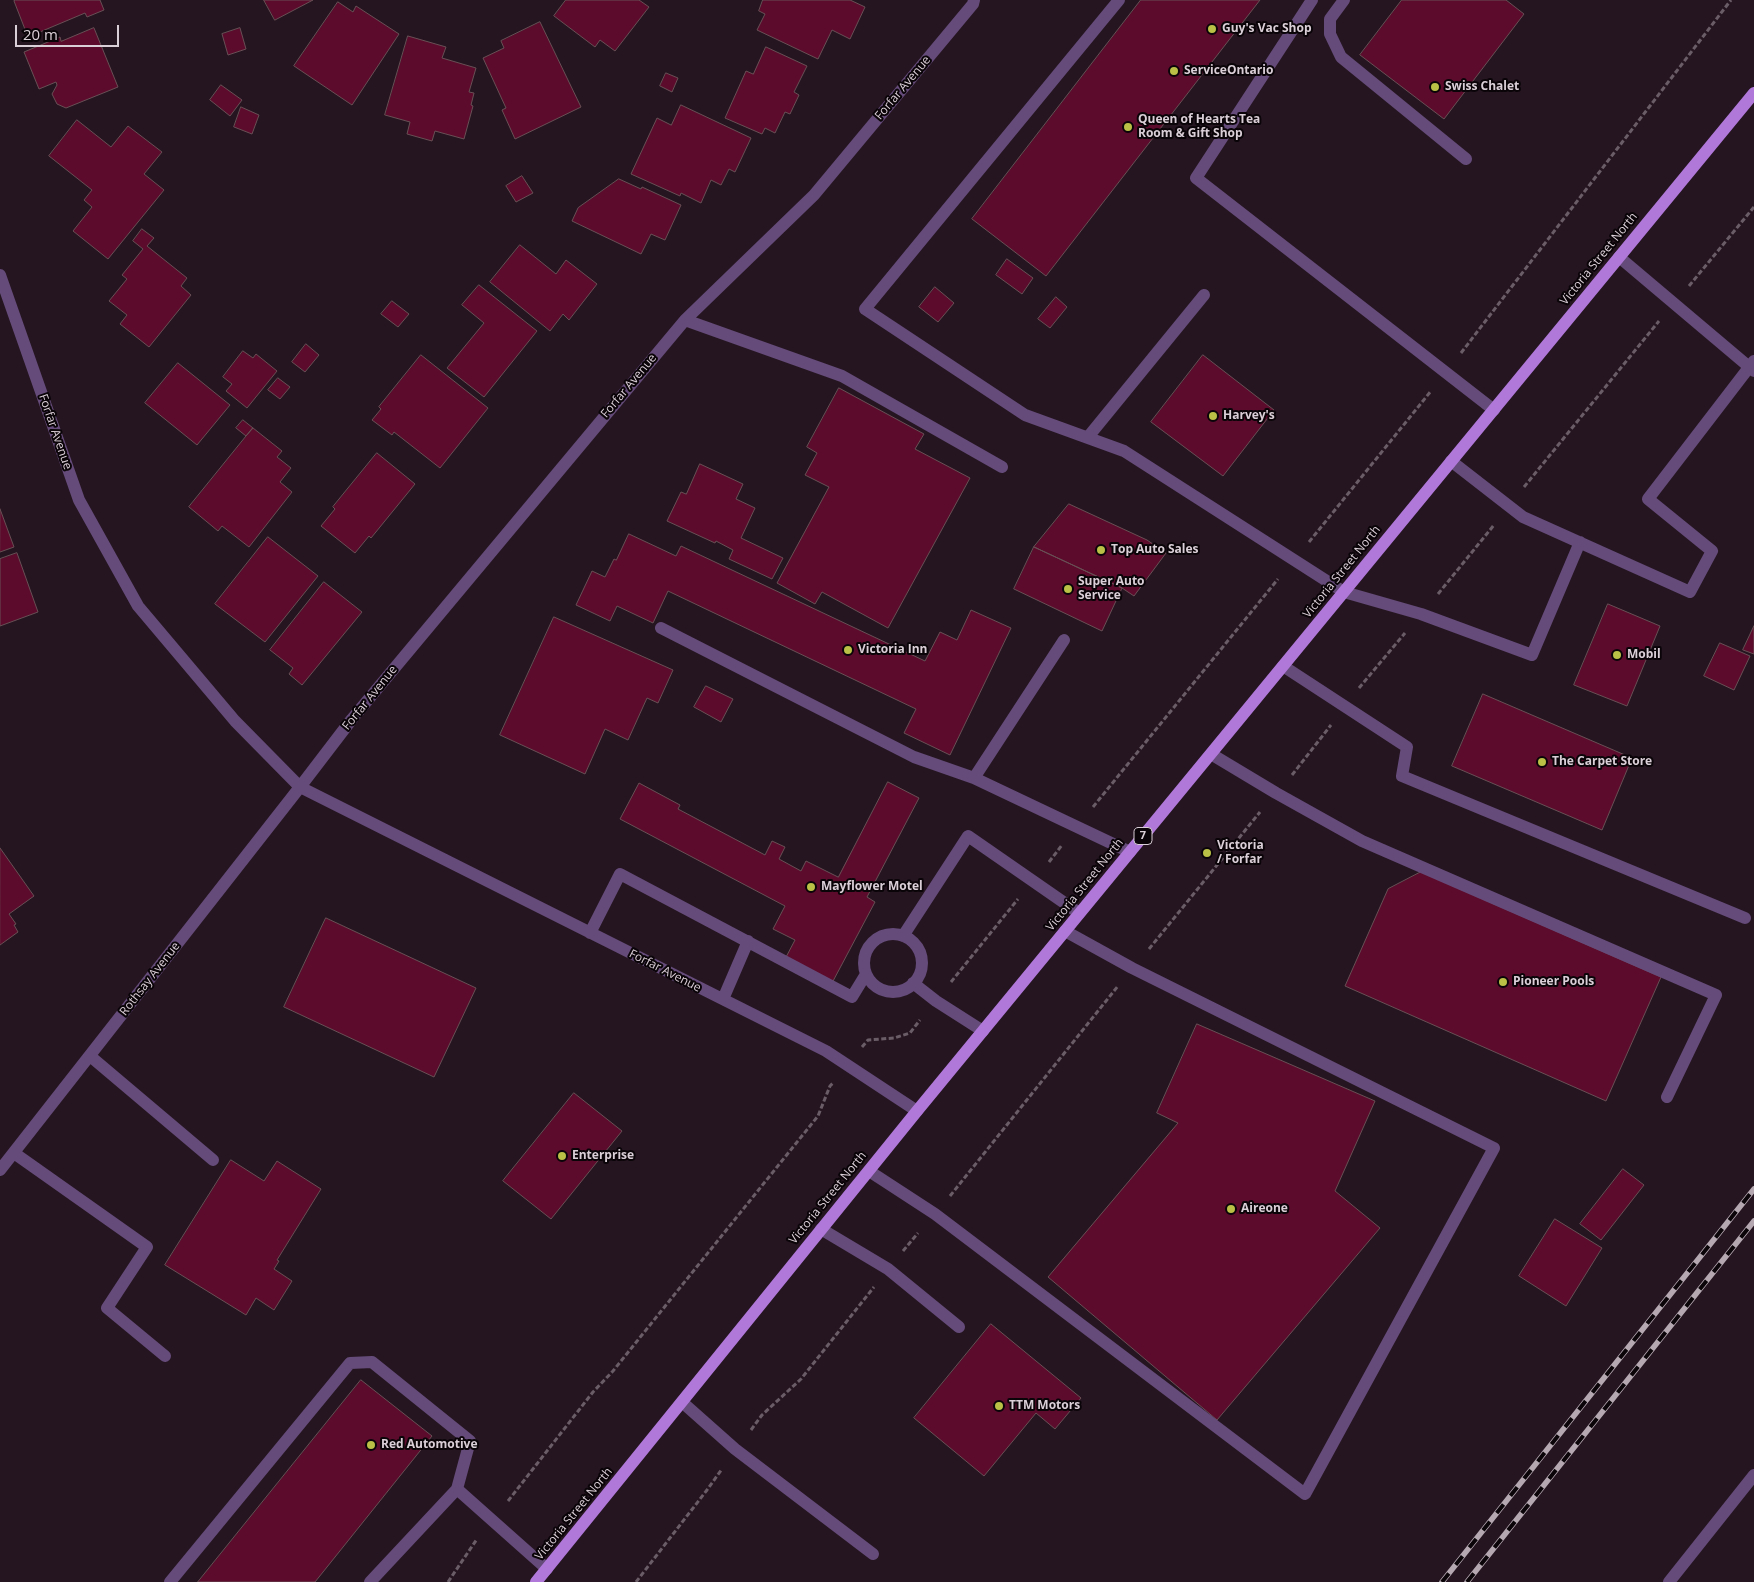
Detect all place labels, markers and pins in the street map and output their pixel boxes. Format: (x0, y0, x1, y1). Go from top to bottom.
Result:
place label: Guy's Vac Shop (1222, 22, 1312, 36)
marker: Guy's Vac Shop (1206, 23, 1218, 35)
place label: ServiceOntario (1184, 64, 1273, 78)
marker: ServiceOntario (1168, 65, 1180, 77)
place label: Swiss Chalet (1445, 80, 1519, 94)
marker: Swiss Chalet (1429, 81, 1441, 93)
place label: Queen of Hearts Tea Room & Gift Shop (1138, 113, 1260, 141)
marker: Queen of Hearts Tea Room & Gift Shop (1122, 121, 1134, 133)
place label: Harvey's (1223, 409, 1275, 423)
marker: Harvey's (1207, 410, 1219, 422)
place label: Top Auto Sales (1111, 543, 1199, 557)
marker: Top Auto Sales (1095, 544, 1107, 556)
place label: Super Auto Service (1078, 575, 1145, 603)
marker: Super Auto Service (1062, 583, 1074, 595)
place label: Victoria Inn (858, 643, 927, 657)
marker: Victoria Inn (842, 644, 854, 656)
place label: Mobil (1627, 648, 1661, 662)
marker: Mobil (1611, 649, 1623, 661)
place label: The Carpet Store (1552, 755, 1652, 769)
marker: The Carpet Store (1536, 756, 1548, 768)
place label: Victoria / Forfar (1217, 839, 1264, 867)
marker: Victoria / Forfar (1201, 847, 1213, 859)
place label: Mayflower Motel (821, 880, 923, 894)
marker: Mayflower Motel (805, 881, 817, 893)
place label: Pioneer Pools (1513, 975, 1594, 989)
marker: Pioneer Pools (1497, 976, 1509, 988)
place label: Enterprise (572, 1149, 634, 1163)
marker: Enterprise (556, 1150, 568, 1162)
place label: Aireone (1241, 1202, 1288, 1216)
marker: Aireone (1225, 1203, 1237, 1215)
place label: TTM Motors (1009, 1399, 1080, 1413)
marker: TTM Motors (993, 1400, 1005, 1412)
place label: Red Automotive (381, 1438, 478, 1452)
marker: Red Automotive (365, 1439, 377, 1451)

